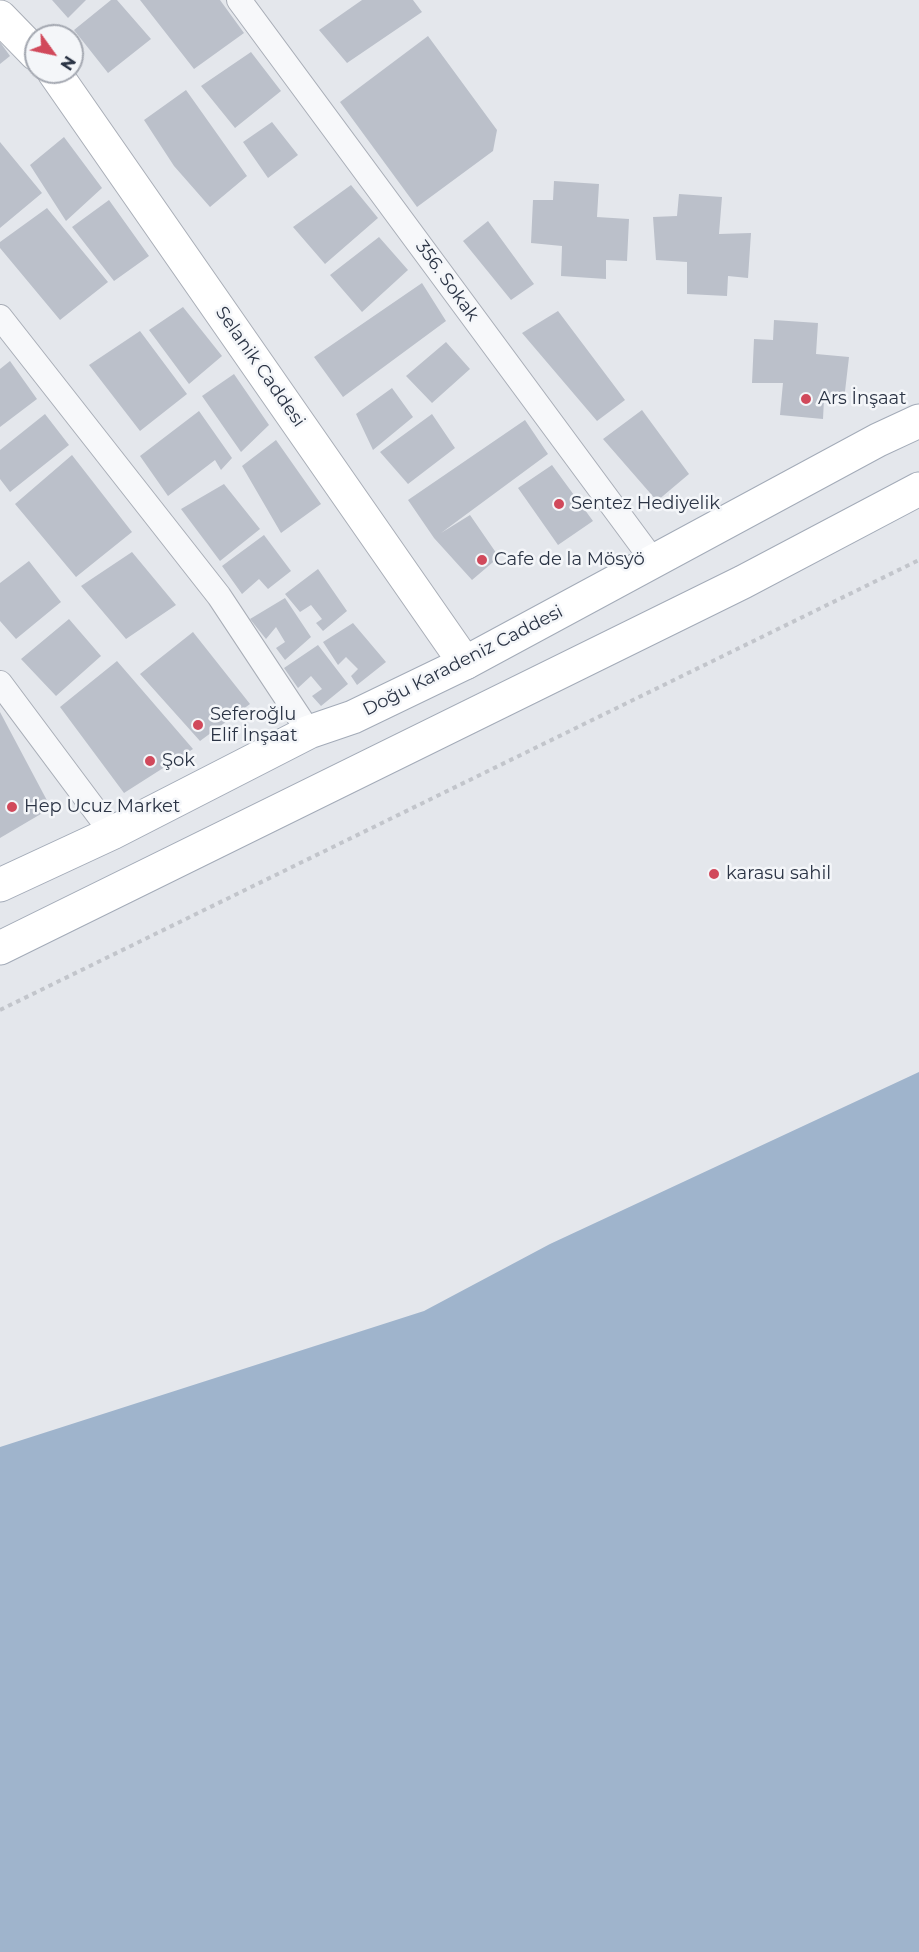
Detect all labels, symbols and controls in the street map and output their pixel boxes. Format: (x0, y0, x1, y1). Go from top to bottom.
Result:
north arrow (24, 24, 84, 84)
text: N (56, 52, 79, 74)
street label: 356. Sokak (411, 237, 483, 325)
street label: Selanik Caddesi (210, 303, 310, 431)
place label: Ars İnşaat (818, 388, 907, 410)
marker: Ars İnşaat (799, 392, 813, 406)
place label: Sentez Hediyelik (571, 493, 720, 515)
marker: Sentez Hediyelik (552, 497, 566, 511)
place label: Cafe de la Mösyö (494, 549, 645, 571)
marker: Cafe de la Mösyö (475, 553, 489, 567)
street label: Doğu Karadeniz Caddesi (359, 601, 567, 721)
place label: Seferoğlu Elif İnşaat (210, 704, 297, 746)
marker: Seferoğlu Elif İnşaat (191, 718, 205, 732)
place label: Şok (162, 750, 195, 772)
marker: Şok (143, 754, 157, 768)
place label: Hep Ucuz Market (24, 796, 180, 818)
marker: Hep Ucuz Market (5, 800, 19, 814)
place label: karasu sahil (726, 863, 831, 885)
marker: karasu sahil (707, 867, 721, 881)

